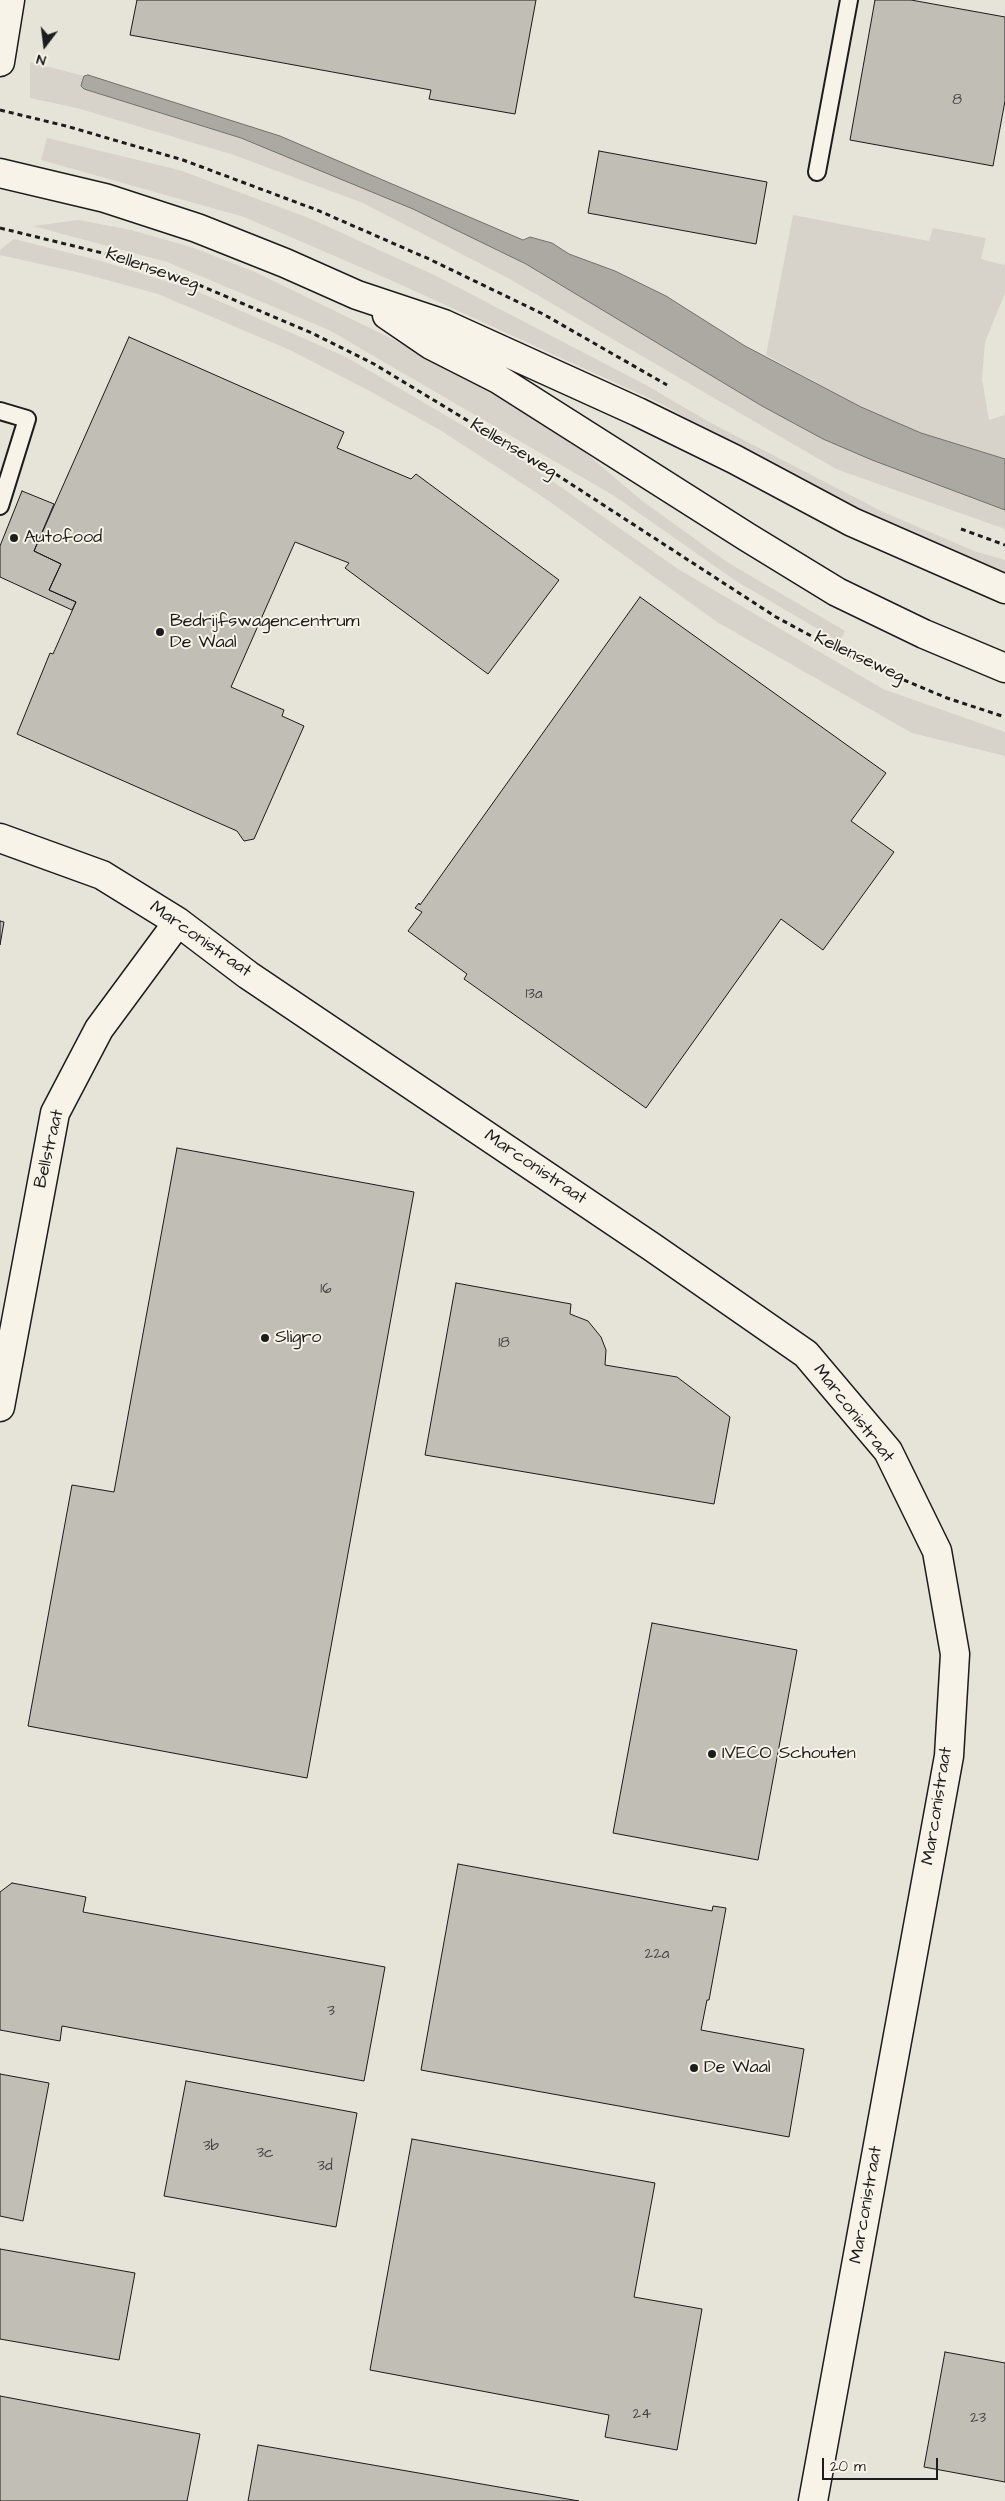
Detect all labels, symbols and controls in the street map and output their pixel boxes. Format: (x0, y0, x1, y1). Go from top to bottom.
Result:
north arrow (20, 20, 70, 70)
text: N (34, 49, 48, 70)
house number: 8 (952, 92, 962, 110)
street label: Kellenseweg (102, 244, 202, 296)
street label: Kellenseweg (466, 415, 560, 483)
place label: Autofood (24, 527, 102, 549)
marker: Autofood (8, 532, 20, 544)
place label: Bedrijfswagencentrum De Waal (170, 611, 360, 654)
marker: Bedrijfswagencentrum De Waal (154, 626, 166, 638)
street label: Kellenseweg (810, 628, 908, 688)
street label: Marconistraat (145, 897, 255, 983)
house number: 13a (525, 986, 543, 1004)
street label: Bellstraat (30, 1108, 70, 1190)
street label: Marconistraat (480, 1126, 590, 1210)
house number: 16 (320, 1281, 332, 1299)
place label: Sligro (275, 1327, 321, 1349)
marker: Sligro (259, 1332, 271, 1344)
house number: 18 (498, 1335, 510, 1353)
street label: Marconistraat (808, 1360, 898, 1468)
place label: IVECO Schouten (722, 1743, 856, 1765)
street label: Marconistraat (918, 1746, 958, 1866)
marker: IVECO Schouten (706, 1748, 718, 1760)
house number: 22a (645, 1946, 669, 1964)
house number: 3 (327, 2003, 335, 2021)
place label: De Waal (704, 2057, 771, 2079)
marker: De Waal (688, 2062, 700, 2074)
house number: 3b (203, 2138, 219, 2156)
house number: 3c (256, 2145, 274, 2163)
street label: Marconistraat (846, 2145, 888, 2265)
house number: 3d (317, 2158, 333, 2176)
house number: 24 (633, 2406, 651, 2424)
house number: 23 (970, 2410, 986, 2428)
scale bar (825, 2448, 941, 2480)
text: 20 m (830, 2456, 866, 2477)

